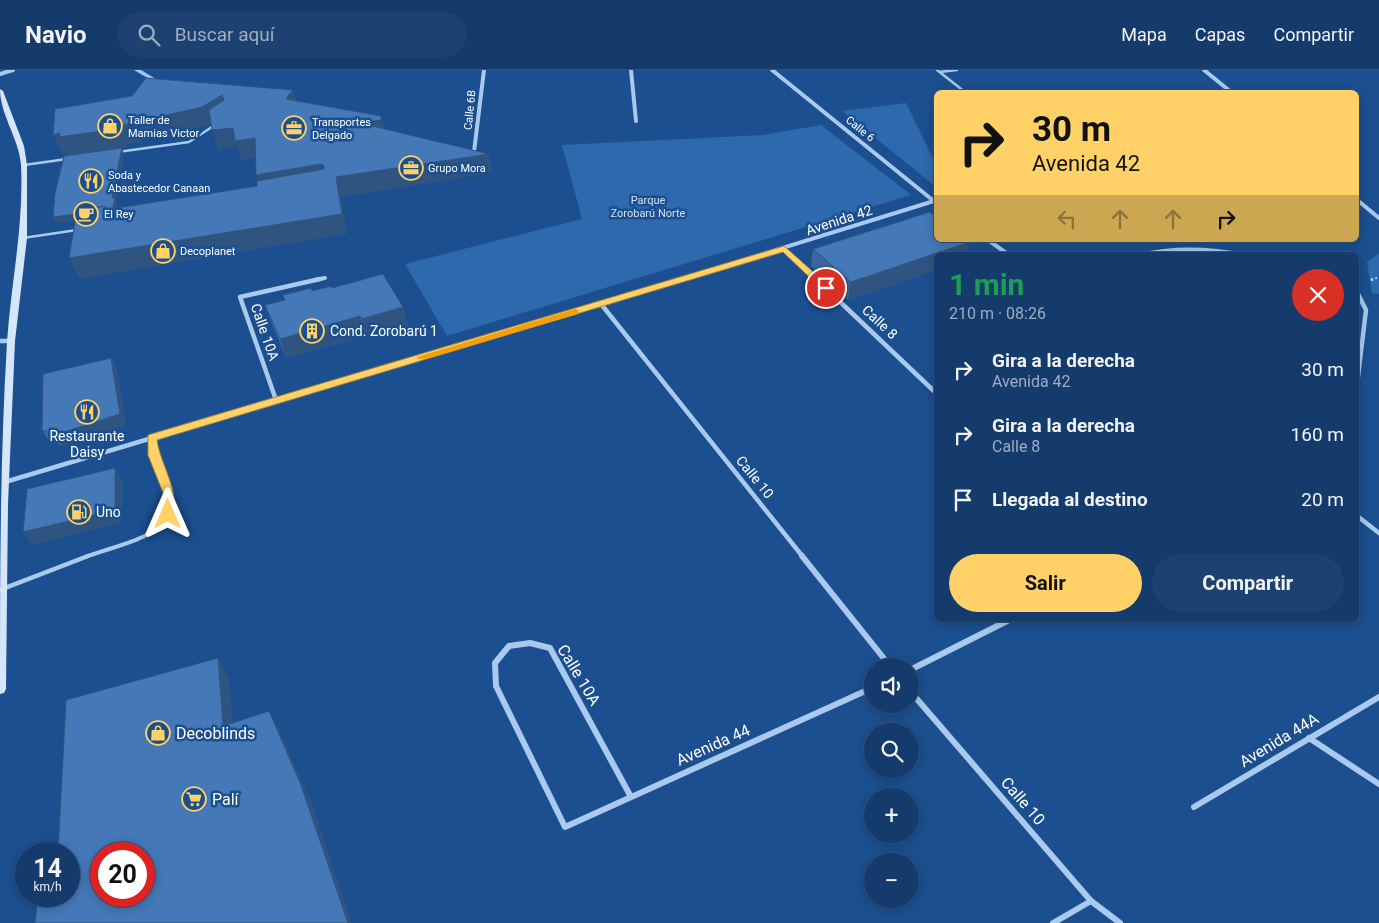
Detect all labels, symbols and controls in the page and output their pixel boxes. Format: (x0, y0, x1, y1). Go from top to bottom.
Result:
search box (117, 12, 467, 57)
text: Navio (25, 21, 87, 49)
icon: search (135, 21, 163, 49)
text: Buscar aquí (175, 23, 275, 46)
text: Mapa (1121, 24, 1167, 45)
text: Capas (1195, 24, 1245, 45)
text: Compartir (1273, 24, 1354, 45)
street label: Calle 6B (461, 89, 479, 131)
text: 30 m (1032, 109, 1111, 150)
icon: right (949, 110, 1014, 175)
shop icon: Taller de Mamias Victor (97, 113, 123, 139)
street label: Calle 6 (843, 113, 877, 145)
place label: Taller de Mamias Victor (128, 114, 199, 140)
office icon: Transportes Delgado (281, 115, 307, 141)
place label: Transportes Delgado (312, 116, 371, 142)
text: Avenida 42 (1032, 151, 1140, 176)
office icon: Grupo Mora (398, 155, 424, 181)
place label: Grupo Mora (428, 162, 486, 175)
restaurant icon: Soda y Abastecedor Canaan (78, 168, 104, 194)
place label: Soda y Abastecedor Canaan (108, 169, 210, 195)
park label: Parque Zorobarú Norte (611, 194, 686, 220)
cafe icon: El Rey (73, 201, 99, 227)
street label: Avenida 42 (804, 202, 874, 238)
icon: left (1053, 205, 1081, 233)
icon: ahead (1106, 205, 1134, 233)
icon: ahead (1159, 205, 1187, 233)
icon: right (1212, 205, 1240, 233)
place label: El Rey (104, 208, 134, 221)
shop icon: Decoplanet (150, 238, 176, 264)
place label: Decoplanet (180, 245, 236, 258)
pin (805, 267, 847, 309)
text: 1 min (949, 267, 1024, 302)
button: close (1292, 269, 1344, 321)
icon: arrive (812, 274, 840, 302)
street label: Calle 10A (248, 301, 282, 363)
street label: Calle 8 (859, 302, 901, 342)
text: 210 m · 08:26 (949, 304, 1046, 323)
building icon: Cond. Zorobarú 1 (299, 318, 325, 344)
place label: Cond. Zorobarú 1 (330, 323, 438, 339)
text: Gira a la derecha (992, 349, 1135, 372)
icon: right (949, 356, 977, 384)
text: 30 m (1301, 358, 1344, 381)
text: Avenida 42 (992, 372, 1071, 391)
restaurant icon: Restaurante Daisy (74, 399, 100, 425)
text: Gira a la derecha (992, 414, 1135, 437)
icon: right (949, 421, 977, 449)
text: 160 m (1291, 423, 1344, 446)
place label: Restaurante Daisy (49, 428, 125, 460)
text: Calle 8 (992, 437, 1040, 456)
street label: Calle 10 (733, 452, 777, 502)
icon: arrive (949, 486, 977, 514)
position arrow (141, 487, 193, 539)
text: Llegada al destino (992, 488, 1148, 511)
text: 20 m (1301, 488, 1344, 511)
fuel station icon: Uno (66, 499, 92, 525)
place label: Uno (96, 504, 121, 520)
button: Salir (949, 554, 1142, 612)
button: Compartir (1152, 554, 1344, 612)
street label: Calle 10A (553, 641, 605, 709)
map controls (864, 658, 919, 908)
button: sound (864, 658, 919, 713)
street label: Avenida 44A (1236, 709, 1323, 771)
shop icon: Decoblinds (145, 720, 171, 746)
street label: Avenida 44 (673, 720, 753, 770)
button: search (864, 723, 919, 778)
place label: Decoblinds (176, 724, 255, 743)
street label: Calle 10 (997, 773, 1049, 829)
supermarket icon: Palí (181, 786, 207, 812)
button: + (864, 788, 919, 843)
place label: Palí (212, 790, 240, 809)
speed limit sign: 20 (90, 842, 155, 907)
button: − (864, 853, 919, 908)
text: 14 (33, 854, 62, 883)
text: km/h (33, 880, 62, 894)

